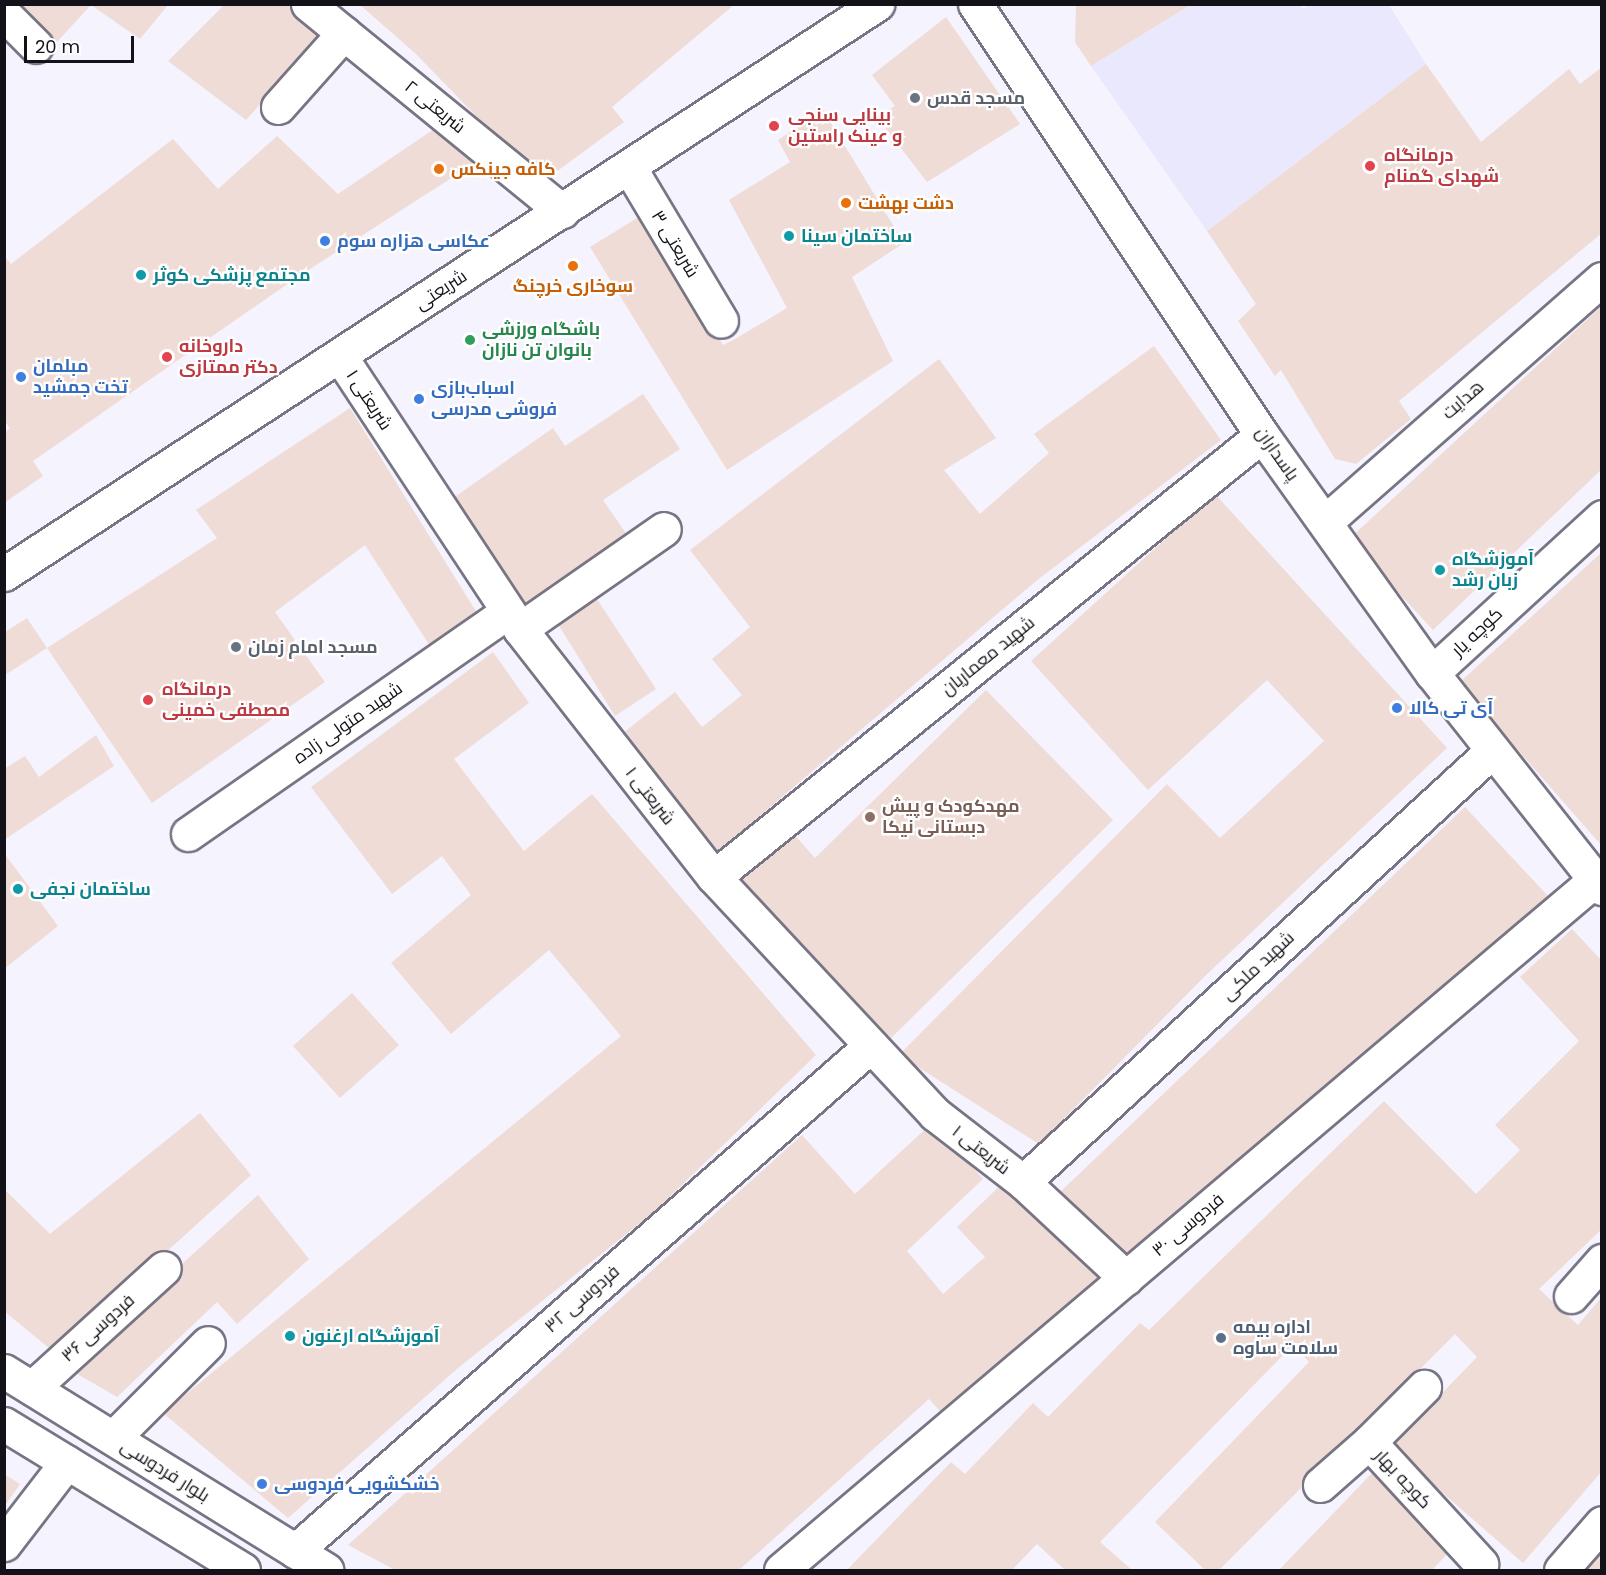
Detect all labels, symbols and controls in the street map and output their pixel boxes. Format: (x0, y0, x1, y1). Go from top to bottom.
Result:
scale bar (27, 24, 136, 62)
text: 20 m (35, 34, 80, 59)
street label: شریعتی ۲ (400, 76, 470, 138)
place label: مسجد قدس (927, 87, 1025, 109)
marker: مسجد قدس (908, 91, 922, 105)
place label: بینایی سنجی و عینک راستین (788, 105, 903, 148)
marker: بینایی سنجی و عینک راستین (765, 117, 783, 135)
place label: درمانگاه شهدای گمنام (1384, 145, 1499, 188)
marker: درمانگاه شهدای گمنام (1361, 157, 1379, 175)
place label: کافه جینکس (451, 158, 556, 180)
marker: کافه جینکس (432, 162, 446, 176)
place label: دشت بهشت (858, 192, 954, 214)
marker: دشت بهشت (839, 196, 853, 210)
street label: شریعتی ۳ (647, 207, 703, 281)
place label: ساختمان سینا (801, 225, 912, 247)
marker: ساختمان سینا (782, 229, 796, 243)
place label: عکاسی هزاره سوم (337, 230, 490, 252)
marker: عکاسی هزاره سوم (318, 234, 332, 248)
marker: سوخاری خرچنگ (566, 259, 580, 273)
place label: مجتمع پزشکی کوثر (153, 264, 311, 286)
street label: شریعتی (411, 265, 471, 315)
marker: مجتمع پزشکی کوثر (134, 268, 148, 282)
place label: سوخاری خرچنگ (513, 275, 633, 297)
place label: باشگاه ورزشی بانوان تن نازان (482, 319, 600, 362)
marker: باشگاه ورزشی بانوان تن نازان (463, 333, 477, 347)
place label: داروخانه دکتر ممتازی (179, 336, 278, 378)
marker: داروخانه دکتر ممتازی (160, 350, 174, 364)
place label: مبلمان تخت جمشید (33, 356, 128, 398)
street label: شریعتی ۱ (341, 366, 397, 434)
marker: مبلمان تخت جمشید (14, 370, 28, 384)
street label: هدایت (1438, 376, 1488, 424)
place label: اسباب‌بازی فروشی مدرسی (431, 378, 557, 420)
marker: اسباب‌بازی فروشی مدرسی (412, 392, 426, 406)
street label: پاسداران (1251, 423, 1303, 485)
place label: آموزشگاه زبان رشد (1452, 549, 1534, 592)
marker: آموزشگاه زبان رشد (1433, 563, 1447, 577)
street label: کوچه یار (1447, 603, 1507, 661)
street label: شهید معماریان (937, 612, 1039, 700)
place label: مسجد امام زمان (248, 636, 378, 658)
marker: مسجد امام زمان (229, 640, 243, 654)
street label: شهید متولی زاده (289, 677, 407, 769)
place label: درمانگاه مصطفی خمینی (162, 679, 290, 722)
marker: درمانگاه مصطفی خمینی (139, 691, 157, 709)
place label: آی تی کالا (1409, 697, 1493, 719)
marker: آی تی کالا (1390, 701, 1404, 715)
street label: شریعتی ۱ (621, 763, 679, 829)
place label: مهدکودک و پیش دبستانی نیکا (882, 796, 1020, 838)
marker: مهدکودک و پیش دبستانی نیکا (863, 810, 877, 824)
place label: ساختمان نجفی (30, 878, 151, 900)
marker: ساختمان نجفی (11, 882, 25, 896)
street label: شهید ملکی (1217, 927, 1299, 1005)
street label: شریعتی ۱ (948, 1121, 1014, 1179)
street label: فردوسی ۳۰ (1148, 1189, 1228, 1261)
street label: فردوسی ۳۲ (540, 1261, 624, 1337)
street label: فردوسی ۳۶ (57, 1289, 139, 1367)
place label: اداره بیمه سلامت ساوه (1233, 1317, 1338, 1360)
place label: آموزشگاه ارغنون (302, 1325, 440, 1347)
marker: آموزشگاه ارغنون (283, 1329, 297, 1343)
marker: اداره بیمه سلامت ساوه (1214, 1331, 1228, 1345)
street label: بلوار فردوسی (117, 1435, 213, 1507)
street label: کوچه بهار (1370, 1445, 1436, 1513)
place label: خشکشویی فردوسی (274, 1473, 440, 1495)
marker: خشکشویی فردوسی (255, 1477, 269, 1491)

